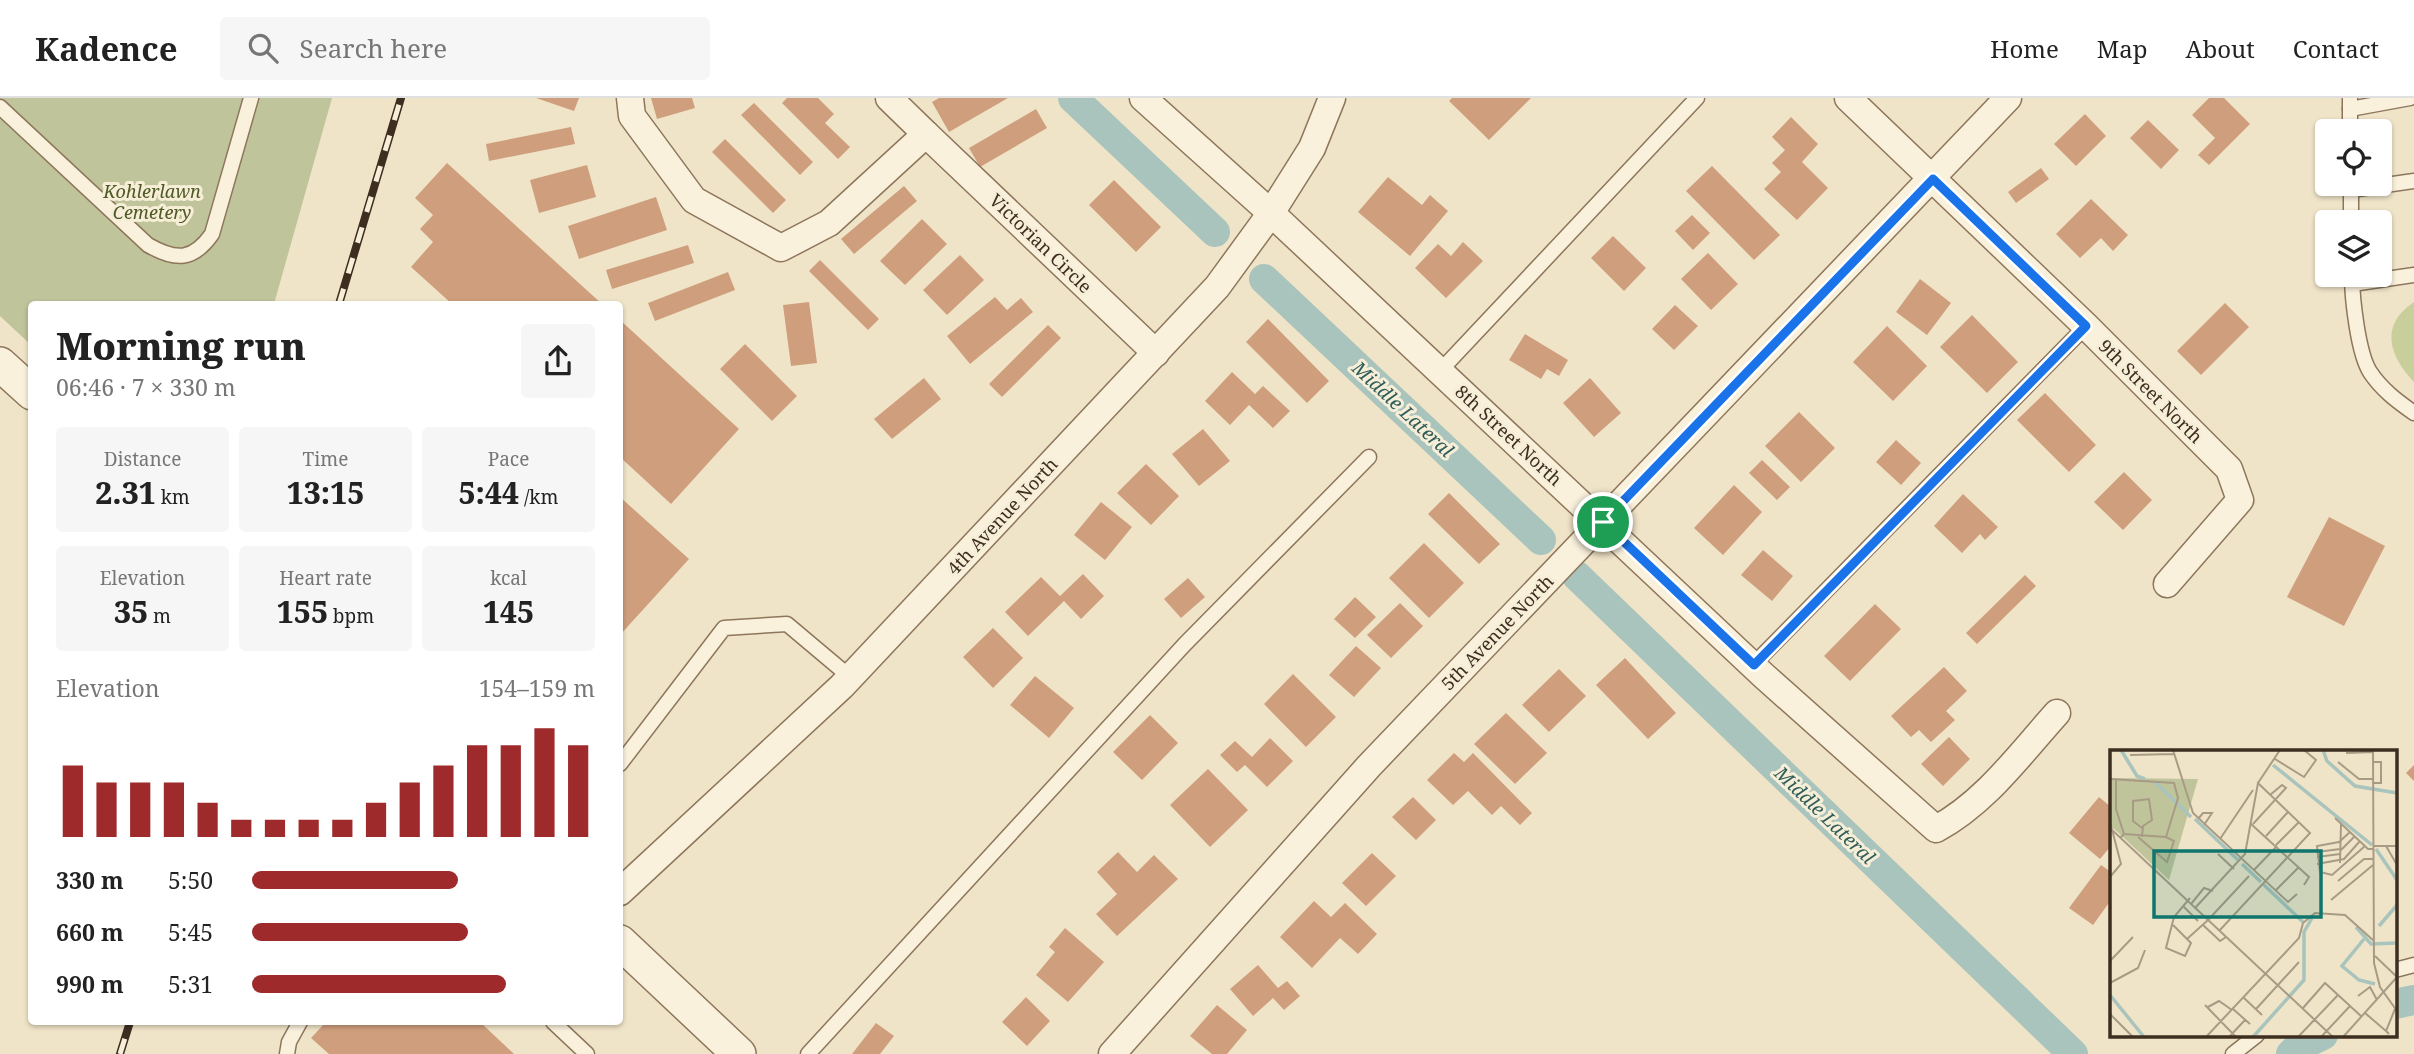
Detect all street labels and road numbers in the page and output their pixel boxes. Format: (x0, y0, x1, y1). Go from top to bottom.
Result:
street label: Victorian Circle (985, 188, 1097, 298)
street label: 9th Street North (2094, 334, 2208, 448)
street label: 8th Street North (1450, 379, 1568, 491)
street label: 4th Avenue North (941, 452, 1063, 580)
street label: 5th Avenue North (1436, 569, 1558, 695)

